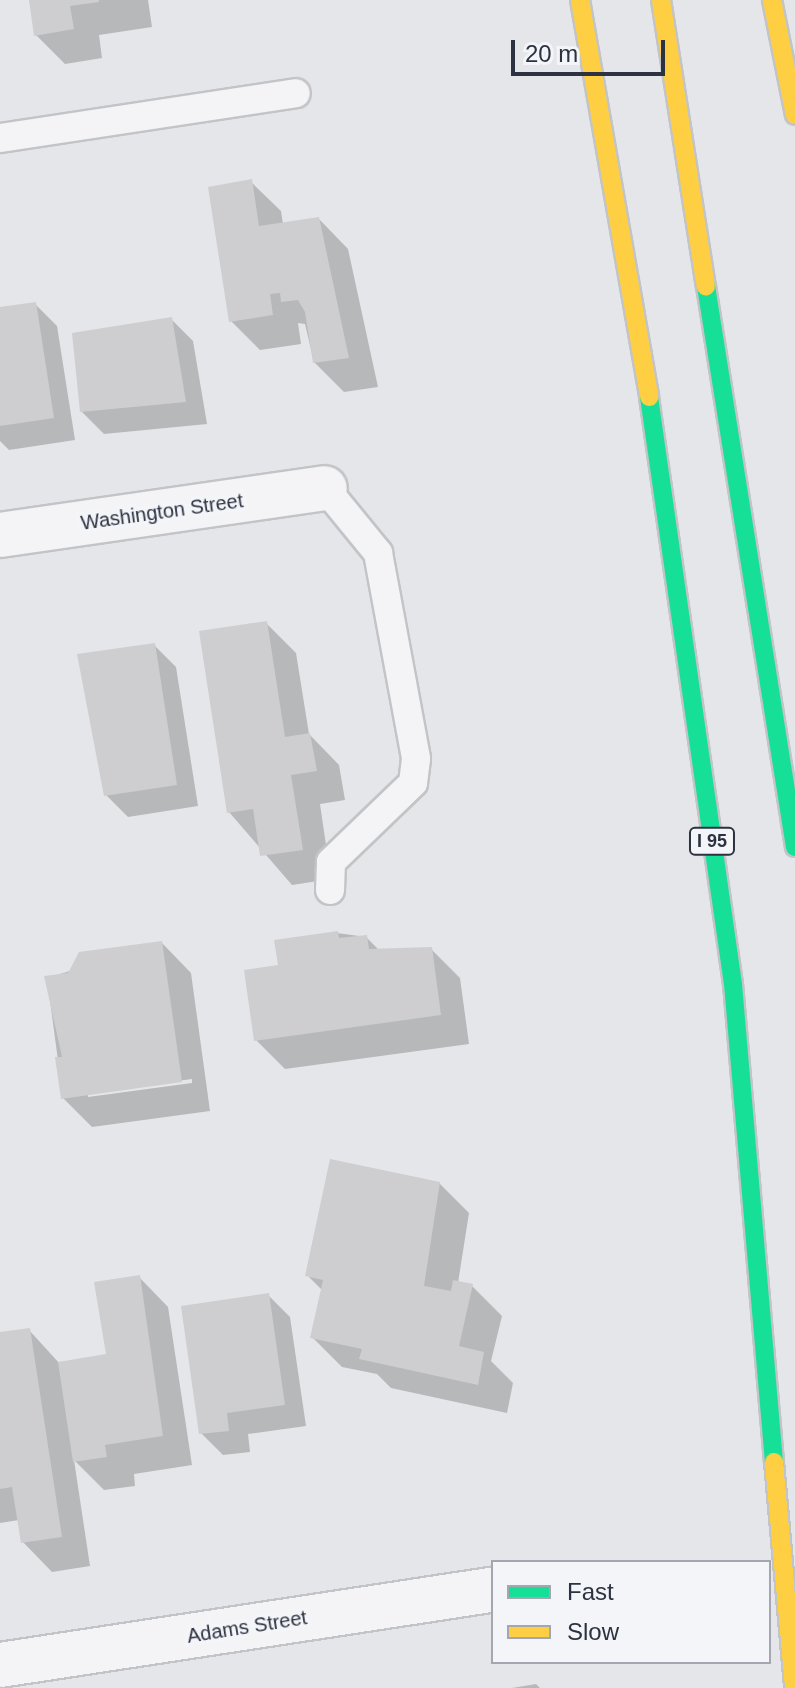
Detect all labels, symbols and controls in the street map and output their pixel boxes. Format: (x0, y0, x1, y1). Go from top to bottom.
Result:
scale bar (515, 24, 669, 74)
text: 20 m (525, 40, 578, 67)
street label: Washington Street (79, 489, 245, 535)
road number: I 95 (688, 827, 736, 855)
legend (491, 1560, 771, 1664)
text: Fast (567, 1578, 614, 1605)
street label: Adams Street (185, 1606, 309, 1648)
text: Slow (567, 1618, 619, 1645)

